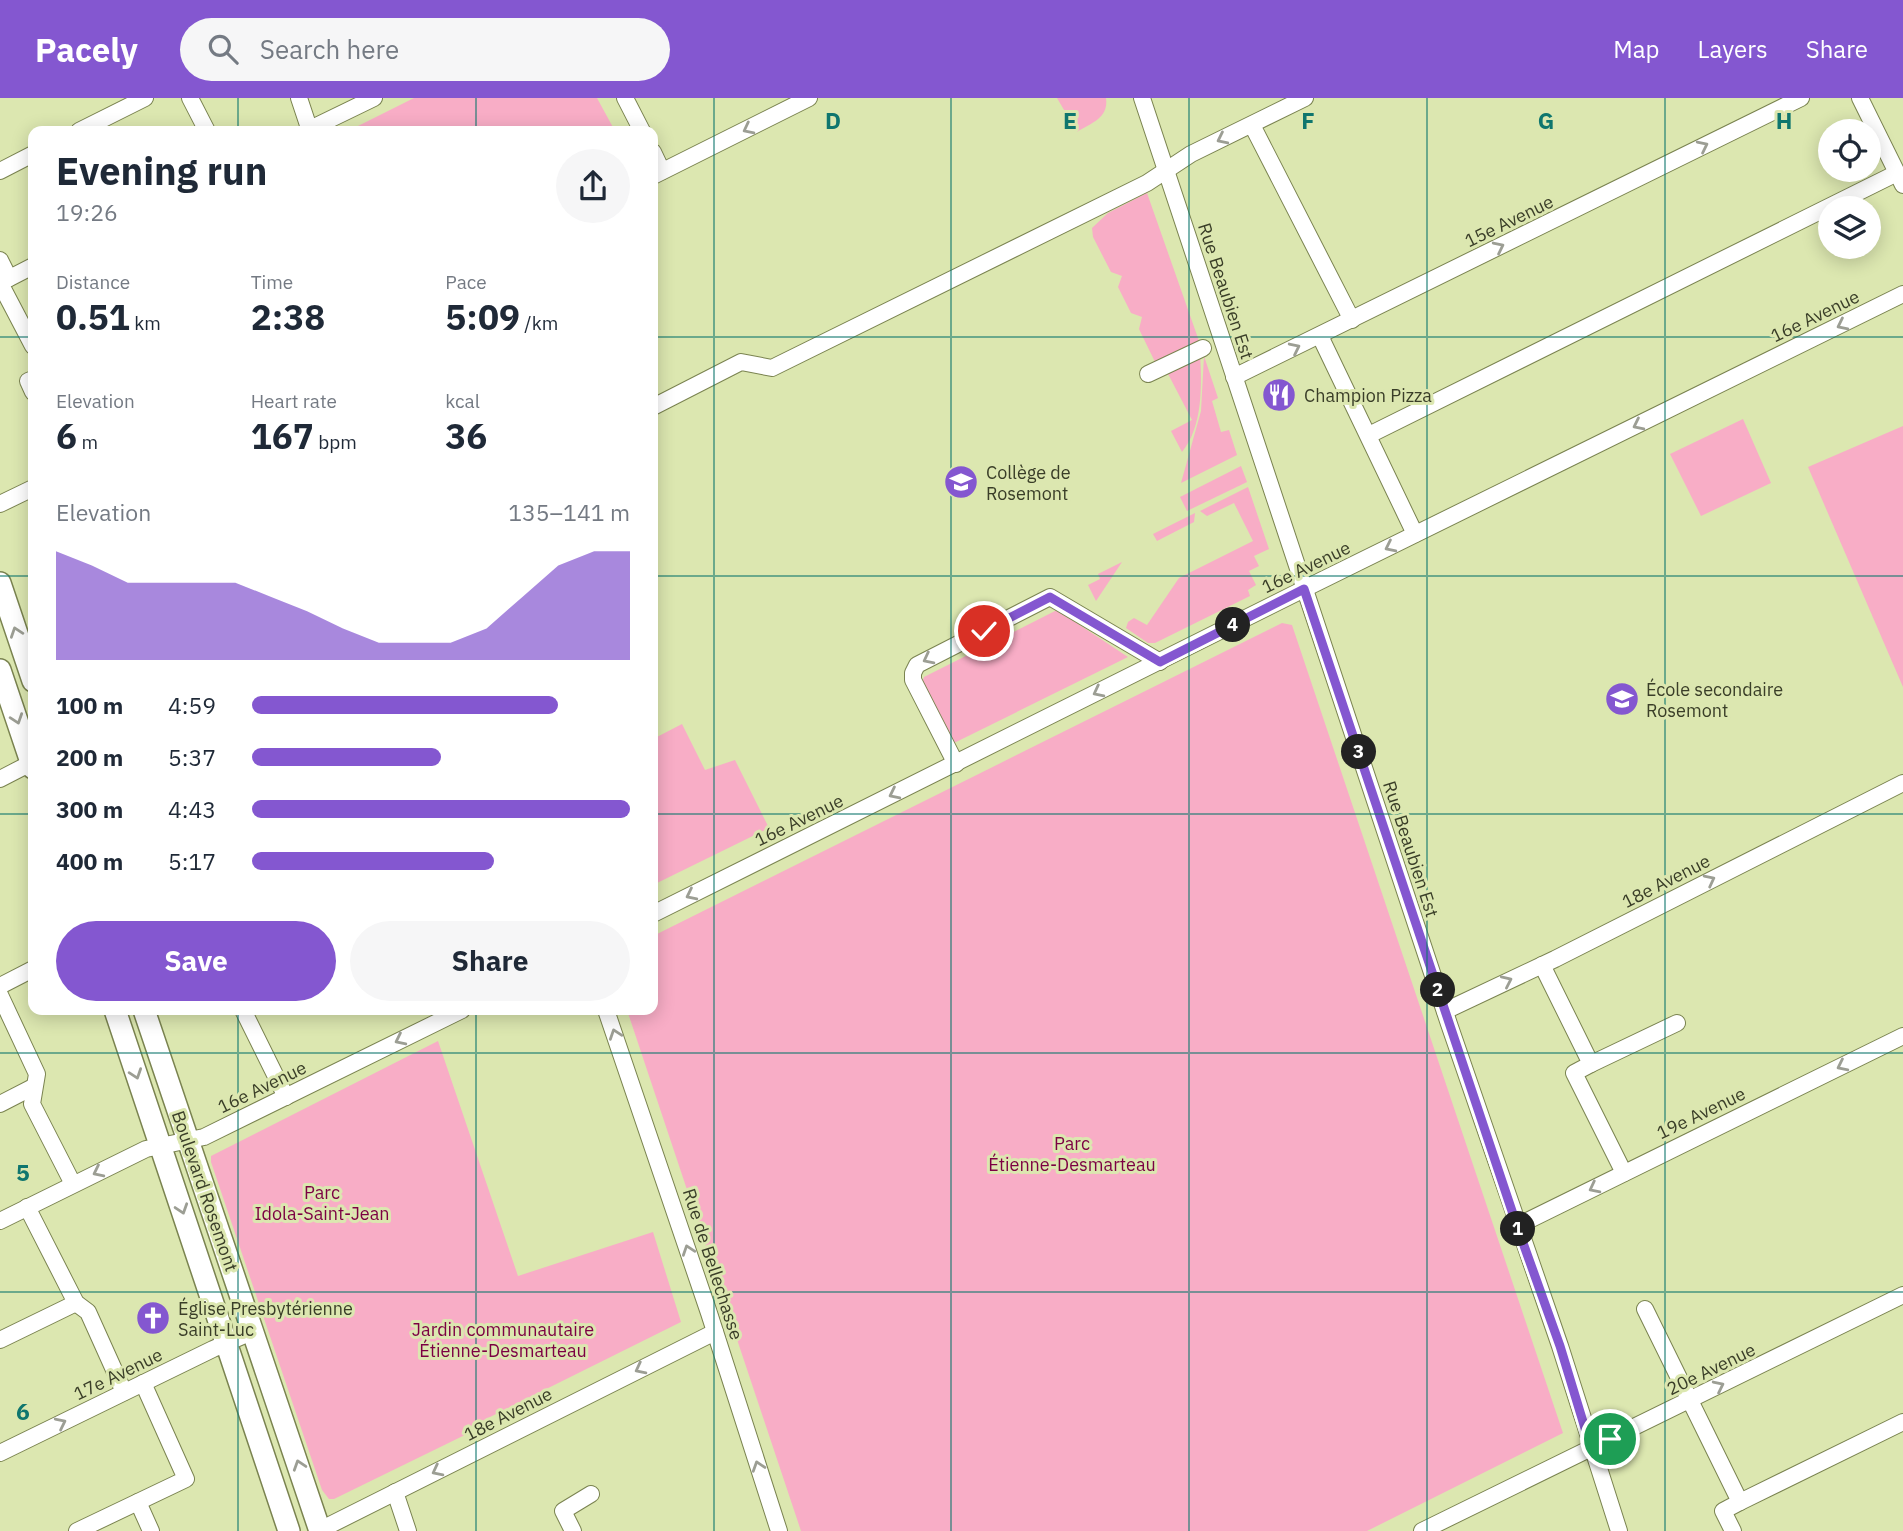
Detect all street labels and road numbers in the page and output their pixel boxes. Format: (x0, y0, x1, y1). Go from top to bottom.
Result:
street label: 15e Avenue (1461, 190, 1557, 252)
street label: Rue Beaubien Est (1193, 220, 1259, 362)
street label: 16e Avenue (1767, 285, 1863, 347)
street label: 16e Avenue (1258, 536, 1354, 598)
street label: Rue Beaubien Est (1378, 778, 1444, 920)
street label: 16e Avenue (751, 789, 847, 851)
street label: 18e Avenue (1618, 849, 1714, 913)
street label: 16e Avenue (214, 1056, 310, 1118)
street label: 19e Avenue (1653, 1082, 1749, 1144)
street label: Boulevard Rosemont (167, 1108, 243, 1274)
street label: Rue de Bellechasse (678, 1185, 748, 1343)
street label: 20e Avenue (1663, 1338, 1759, 1400)
street label: 17e Avenue (70, 1343, 166, 1405)
street label: 18e Avenue (460, 1382, 556, 1446)

